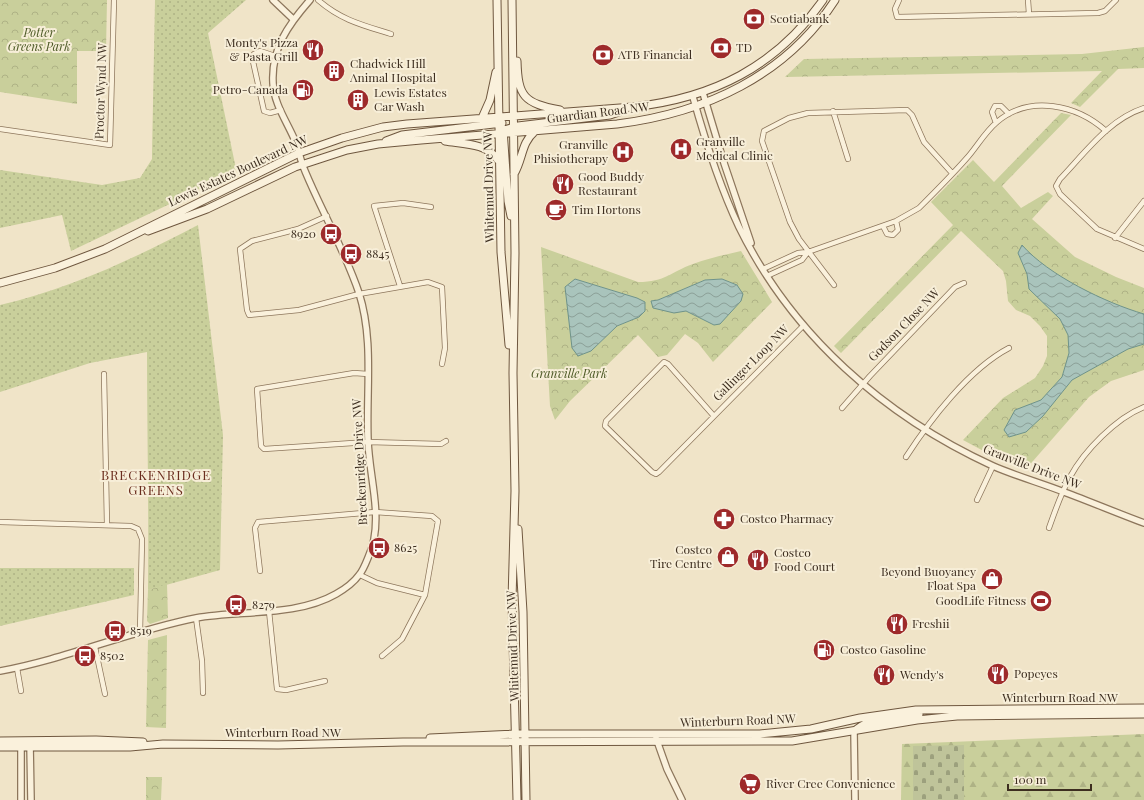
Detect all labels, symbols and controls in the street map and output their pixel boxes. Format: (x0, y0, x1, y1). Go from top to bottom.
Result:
bank icon: Scotiabank (741, 6, 767, 32)
place label: Scotiabank (770, 10, 830, 26)
park label: Potter Greens Park (8, 24, 70, 54)
place label: Monty's Pizza & Pasta Grill (225, 34, 299, 64)
bank icon: TD (708, 35, 734, 61)
restaurant icon: Monty's Pizza & Pasta Grill (300, 37, 326, 63)
place label: TD (736, 39, 752, 55)
street label: Proctor Wynd NW (90, 42, 110, 139)
bank icon: ATB Financial (590, 42, 616, 68)
place label: ATB Financial (617, 46, 693, 62)
place label: Chadwick Hill Animal Hospital (349, 55, 437, 85)
building icon: Chadwick Hill Animal Hospital (321, 58, 347, 84)
fuel station icon: Petro-Canada (290, 77, 316, 103)
place label: Petro-Canada (213, 81, 288, 97)
place label: Lewis Estates Car Wash (374, 84, 447, 114)
building icon: Lewis Estates Car Wash (345, 87, 371, 113)
street label: Guardian Road NW (546, 98, 650, 126)
street label: Lewis Estates Boulevard NW (165, 131, 310, 210)
street label: Whitemud Drive NW (479, 131, 497, 244)
place label: Granville Medical Clinic (696, 133, 773, 163)
place label: Granville Phisiotherapy (533, 136, 608, 166)
hospital icon: Granville Medical Clinic (668, 136, 694, 162)
hospital icon: Granville Phisiotherapy (610, 139, 636, 165)
place label: Good Buddy Restaurant (578, 168, 644, 198)
restaurant icon: Good Buddy Restaurant (550, 171, 576, 197)
cafe icon: Tim Hortons (543, 197, 569, 223)
place label: Tim Hortons (572, 201, 641, 217)
bus stop icon: 8920 (318, 221, 344, 247)
place label: 8920 (291, 225, 316, 241)
bus stop icon: 8845 (338, 241, 364, 267)
place label: 8845 (366, 245, 389, 261)
street label: Godson Close NW (864, 284, 942, 364)
street label: Gallinger Loop NW (709, 321, 792, 404)
park label: Granville Park (531, 365, 607, 381)
street label: Breckenridge Drive NW (348, 398, 370, 526)
street label: Granville Drive NW (981, 440, 1084, 492)
district label: BRECKENRIDGE GREENS (101, 466, 211, 498)
pharmacy icon: Costco Pharmacy (711, 506, 737, 532)
place label: Costco Pharmacy (740, 510, 834, 526)
bus stop icon: 8625 (366, 535, 392, 561)
place label: 8625 (394, 539, 417, 555)
place label: Costco Tire Centre (650, 541, 712, 571)
shop icon: Costco Tire Centre (715, 544, 741, 570)
place label: Costco Food Court (774, 544, 836, 574)
restaurant icon: Costco Food Court (745, 547, 771, 573)
place label: Beyond Buoyancy Float Spa (881, 563, 976, 593)
shop icon: Beyond Buoyancy Float Spa (979, 566, 1005, 592)
sports icon: GoodLife Fitness (1028, 588, 1054, 614)
street label: Whitemud Drive NW (502, 590, 522, 703)
bus stop icon: 8279 (223, 592, 249, 618)
place label: GoodLife Fitness (935, 592, 1026, 608)
place label: 8279 (252, 596, 275, 612)
restaurant icon: Freshii (884, 611, 910, 637)
place label: Freshii (912, 615, 950, 631)
bus stop icon: 8519 (102, 618, 128, 644)
place label: 8519 (130, 622, 152, 638)
fuel station icon: Costco Gasoline (811, 637, 837, 663)
place label: Costco Gasoline (840, 641, 926, 657)
bus stop icon: 8502 (72, 643, 98, 669)
place label: 8502 (100, 647, 124, 663)
restaurant icon: Popeyes (985, 661, 1011, 687)
restaurant icon: Wendy's (871, 662, 897, 688)
place label: Popeyes (1014, 665, 1058, 681)
place label: Wendy's (899, 666, 944, 682)
street label: Winterburn Road NW (1001, 689, 1118, 705)
street label: Winterburn Road NW (679, 710, 796, 730)
street label: Winterburn Road NW (224, 724, 341, 740)
scale bar (1008, 766, 1091, 792)
supermarket icon: River Cree Convenience (737, 771, 763, 797)
text: 100 m (1014, 771, 1047, 787)
place label: River Cree Convenience (766, 775, 895, 791)

